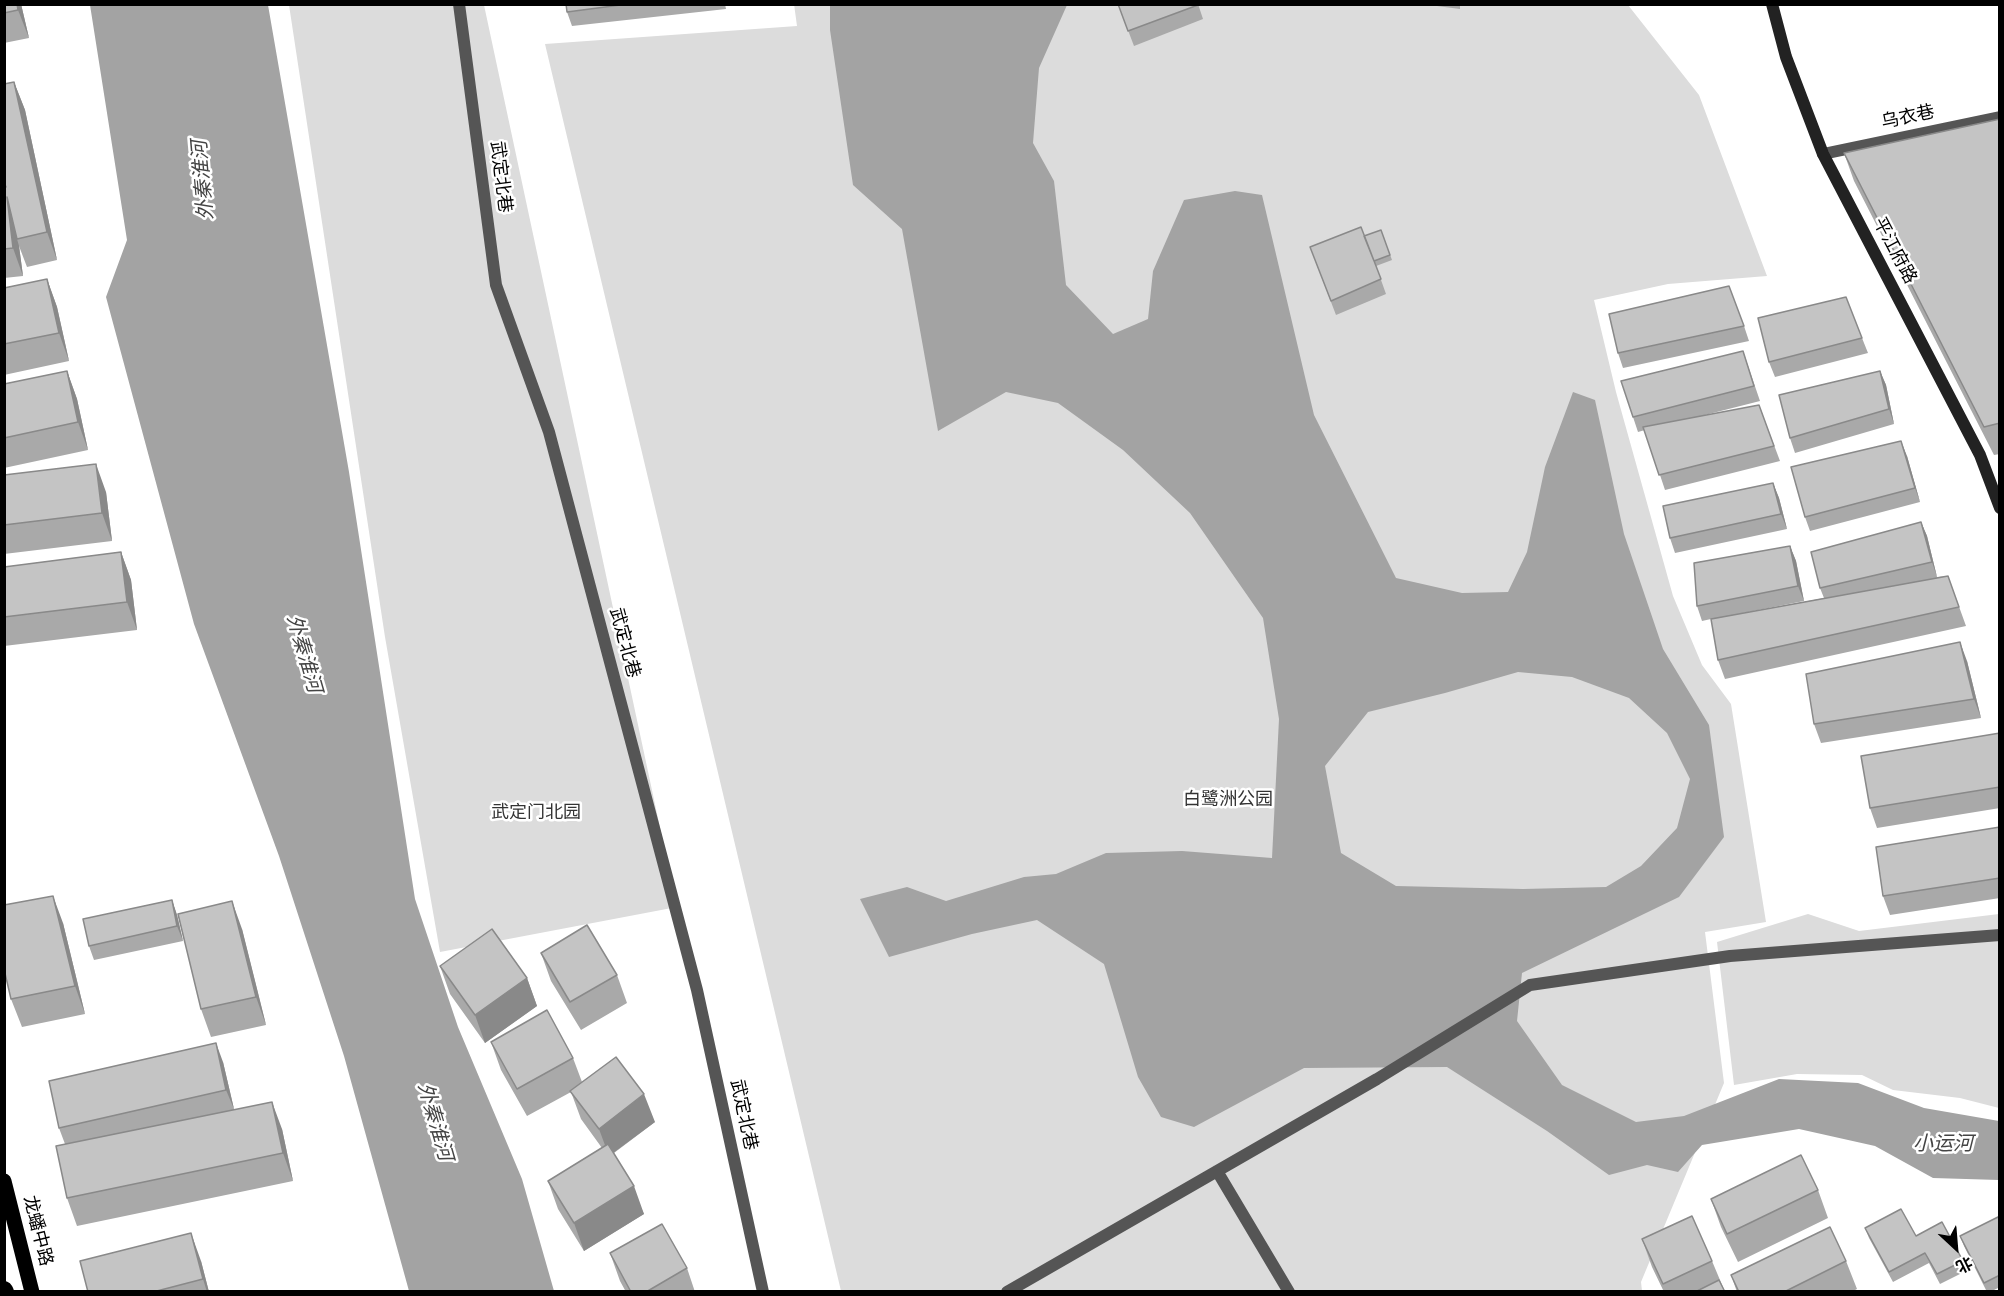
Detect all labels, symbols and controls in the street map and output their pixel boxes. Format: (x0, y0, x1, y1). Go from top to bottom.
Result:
street label: 乌衣巷 (1879, 102, 1937, 134)
water label: 外秦淮河 (189, 139, 219, 221)
street label: 武定北巷 (485, 140, 515, 214)
street label: 平江府路 (1868, 214, 1920, 288)
street label: 武定北巷 (604, 605, 644, 681)
water label: 外秦淮河 (280, 612, 326, 696)
park label: 白鹭洲公园 (1183, 789, 1273, 811)
park label: 武定门北园 (491, 802, 581, 824)
street label: 武定北巷 (725, 1078, 761, 1152)
water label: 外秦淮河 (411, 1080, 457, 1164)
water label: 小运河 (1913, 1133, 1973, 1157)
street label: 龙蟠中路 (18, 1193, 56, 1269)
north arrow (1926, 1218, 1986, 1278)
text: 北 (1953, 1253, 1975, 1277)

